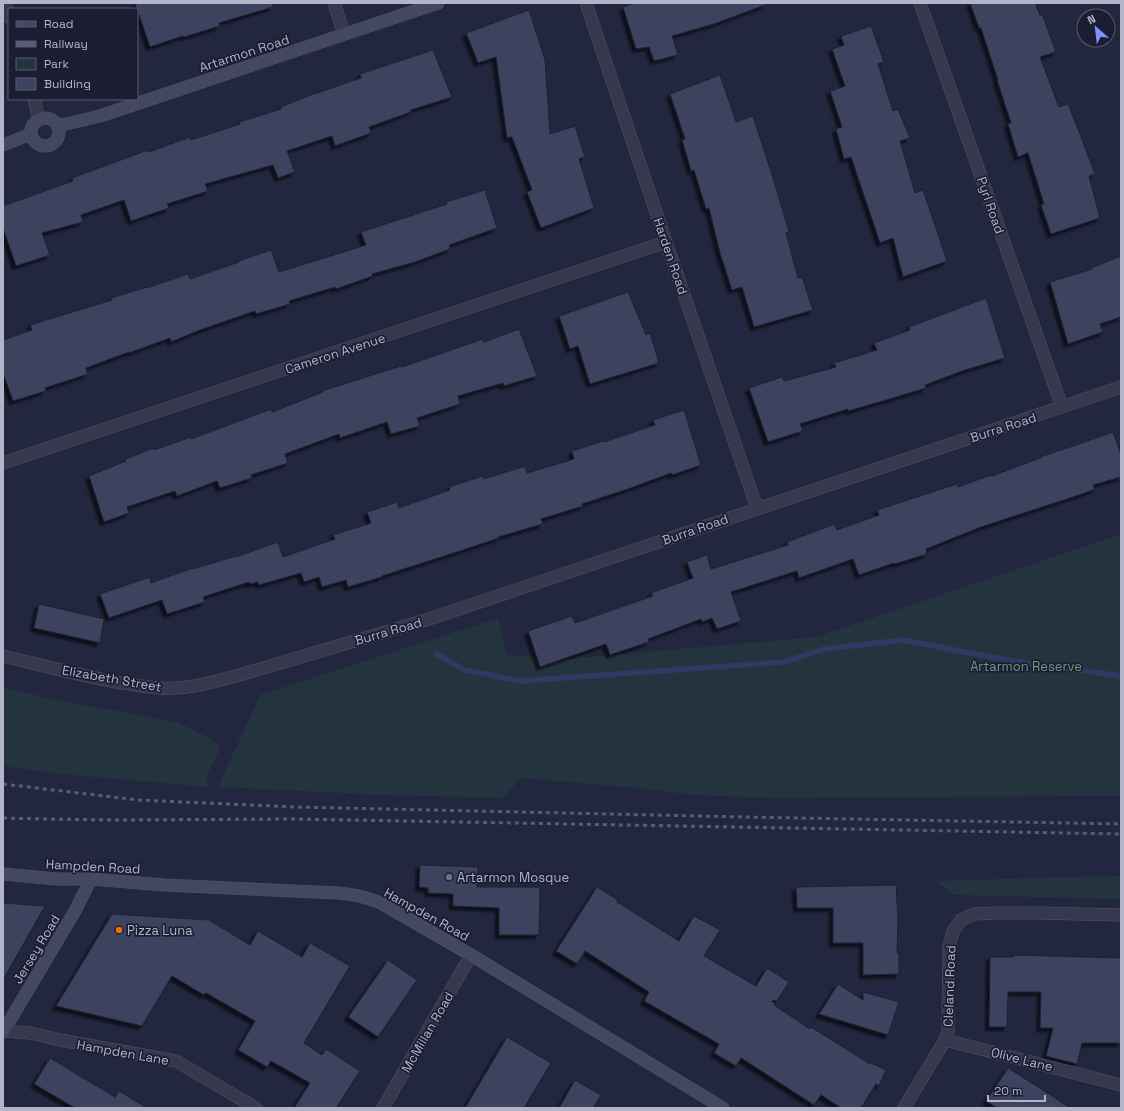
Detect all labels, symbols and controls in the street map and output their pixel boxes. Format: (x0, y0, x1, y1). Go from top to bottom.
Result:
legend (8, 8, 138, 100)
north arrow (1076, 8, 1116, 48)
text: N (1085, 11, 1098, 27)
text: Road (44, 16, 73, 32)
street label: Artarmon Road (197, 31, 291, 76)
text: Railway (44, 36, 88, 52)
text: Park (44, 56, 69, 72)
text: Building (44, 76, 91, 92)
street label: Pyrl Road (973, 174, 1008, 236)
street label: Harden Road (649, 216, 692, 297)
street label: Cameron Avenue (283, 329, 387, 378)
street label: Burra Road (968, 409, 1039, 446)
street label: Burra Road (660, 510, 730, 549)
street label: Burra Road (353, 614, 424, 649)
park label: Artarmon Reserve (970, 658, 1082, 675)
street label: Elizabeth Street (61, 661, 163, 696)
street label: Hampden Road (45, 856, 141, 877)
place label: Artarmon Mosque (457, 869, 569, 886)
marker: Artarmon Mosque (444, 872, 454, 882)
street label: Hampden Road (381, 884, 472, 945)
street label: Jersey Road (9, 912, 64, 987)
place label: Pizza Luna (127, 922, 193, 939)
marker: Pizza Luna (114, 925, 124, 935)
street label: Cleland Road (940, 945, 959, 1027)
street label: McMillan Road (397, 989, 457, 1076)
street label: Hampden Lane (76, 1036, 170, 1069)
street label: Olive Lane (989, 1044, 1055, 1075)
scale bar (988, 1077, 1045, 1103)
text: 20 m (994, 1083, 1022, 1099)

